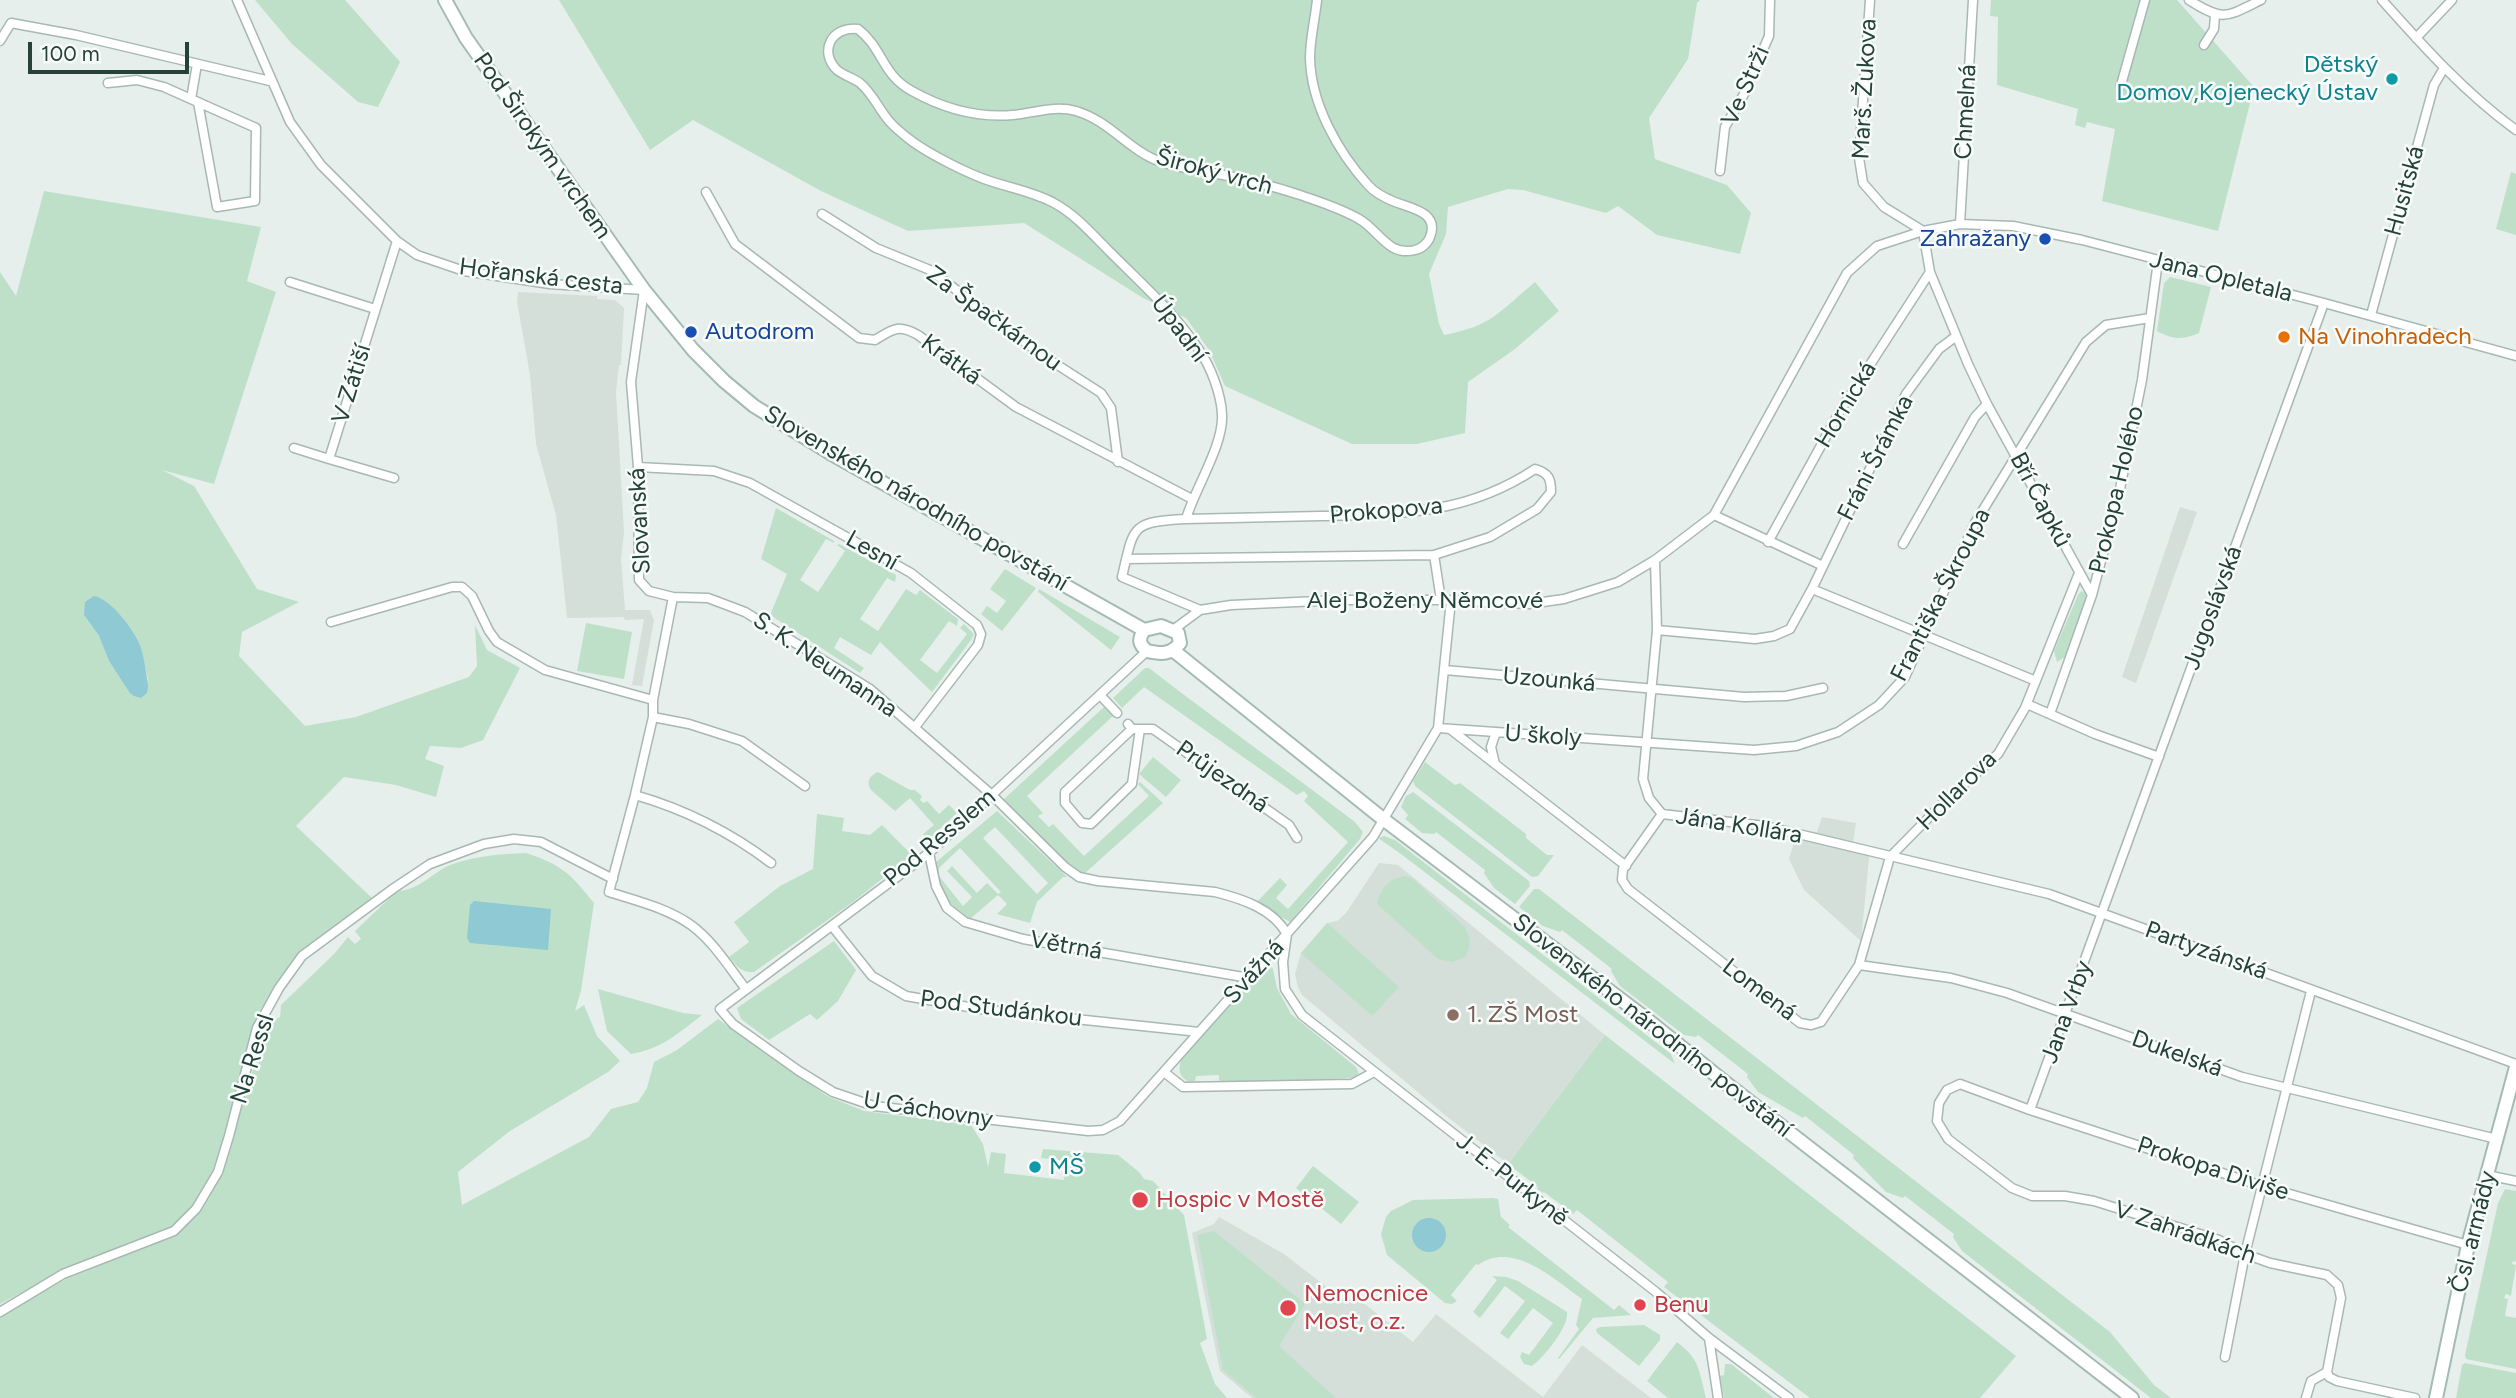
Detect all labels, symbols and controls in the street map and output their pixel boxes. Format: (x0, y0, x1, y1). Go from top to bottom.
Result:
street label: Marš. Žukova (1847, 18, 1883, 160)
scale bar (32, 28, 192, 72)
text: 100 m (41, 41, 100, 66)
street label: Ve Strži (1716, 42, 1776, 130)
street label: Pod Širokým vrchem (467, 47, 617, 245)
place label: Dětský Domov,Kojenecký Ústav (2116, 51, 2378, 107)
street label: Chmelná (1949, 64, 1983, 160)
marker: Dětský Domov,Kojenecký Ústav (2384, 71, 2400, 87)
street label: Široký vrch (1153, 143, 1275, 201)
street label: Husitská (2379, 143, 2431, 239)
place label: Zahražany (1920, 225, 2031, 253)
marker: Zahražany (2037, 231, 2053, 247)
street label: Jana Opletala (2147, 245, 2295, 309)
street label: Hořanská cesta (457, 253, 625, 301)
street label: Za Špačkárnou (921, 260, 1067, 378)
street label: Úpadní (1145, 290, 1213, 368)
place label: Autodrom (705, 318, 814, 346)
place label: Na Vinohradech (2298, 323, 2472, 351)
marker: Autodrom (683, 324, 699, 340)
street label: Krátká (915, 328, 987, 392)
marker: Na Vinohradech (2276, 329, 2292, 345)
street label: V Zátiší (326, 341, 378, 427)
street label: Hornická (1809, 357, 1883, 453)
street label: Fráni Šrámka (1832, 390, 1920, 526)
street label: Slovenského národního povstání (759, 400, 1073, 598)
street label: Prokopa Holého (2084, 403, 2150, 577)
street label: Bří Čapků (2003, 448, 2077, 552)
street label: Slovanská (623, 467, 657, 575)
street label: Prokopova (1328, 492, 1444, 530)
street label: Františka Škroupa (1885, 504, 1997, 686)
street label: Lesní (841, 525, 903, 577)
street label: Jugoslávská (2177, 542, 2249, 674)
street label: Alej Boženy Němcové (1307, 587, 1543, 615)
street label: S. K. Neumanna (747, 606, 903, 724)
street label: Uzounká (1501, 662, 1597, 698)
street label: U školy (1503, 719, 1583, 753)
street label: Průjezdná (1170, 735, 1274, 819)
street label: Hollarova (1911, 745, 2003, 837)
street label: Pod Resslem (878, 783, 1002, 893)
street label: Jána Kollára (1674, 802, 1804, 850)
street label: Slovenského národního povstání (1506, 908, 1798, 1144)
street label: Partyzánská (2141, 916, 2271, 986)
street label: Větrná (1028, 926, 1104, 966)
street label: Svážná (1218, 934, 1290, 1010)
street label: Lomená (1716, 953, 1802, 1027)
street label: Jana Vrby (2035, 957, 2099, 1067)
street label: Pod Studánkou (918, 985, 1084, 1033)
place label: 1. ZŠ Most (1467, 1001, 1578, 1029)
marker: 1. ZŠ Most (1445, 1007, 1461, 1023)
street label: Na Ressl (225, 1011, 281, 1107)
street label: Dukelská (2128, 1024, 2226, 1084)
street label: U Cáchovny (861, 1086, 995, 1134)
street label: J. E. Purkyně (1450, 1127, 1574, 1233)
street label: Prokopa Diviše (2133, 1131, 2293, 1207)
place label: MŠ (1049, 1153, 1084, 1181)
marker: MŠ (1027, 1159, 1043, 1175)
street label: Čsl. armády (2445, 1168, 2503, 1296)
place label: Hospic v Mostě (1156, 1186, 1324, 1214)
marker: Hospic v Mostě (1130, 1190, 1150, 1210)
street label: V Zahrádkách (2110, 1195, 2260, 1271)
place label: Nemocnice Most, o.z. (1304, 1280, 1428, 1336)
place label: Benu (1654, 1291, 1709, 1319)
marker: Benu (1632, 1297, 1648, 1313)
marker: Nemocnice Most, o.z. (1278, 1298, 1298, 1318)

